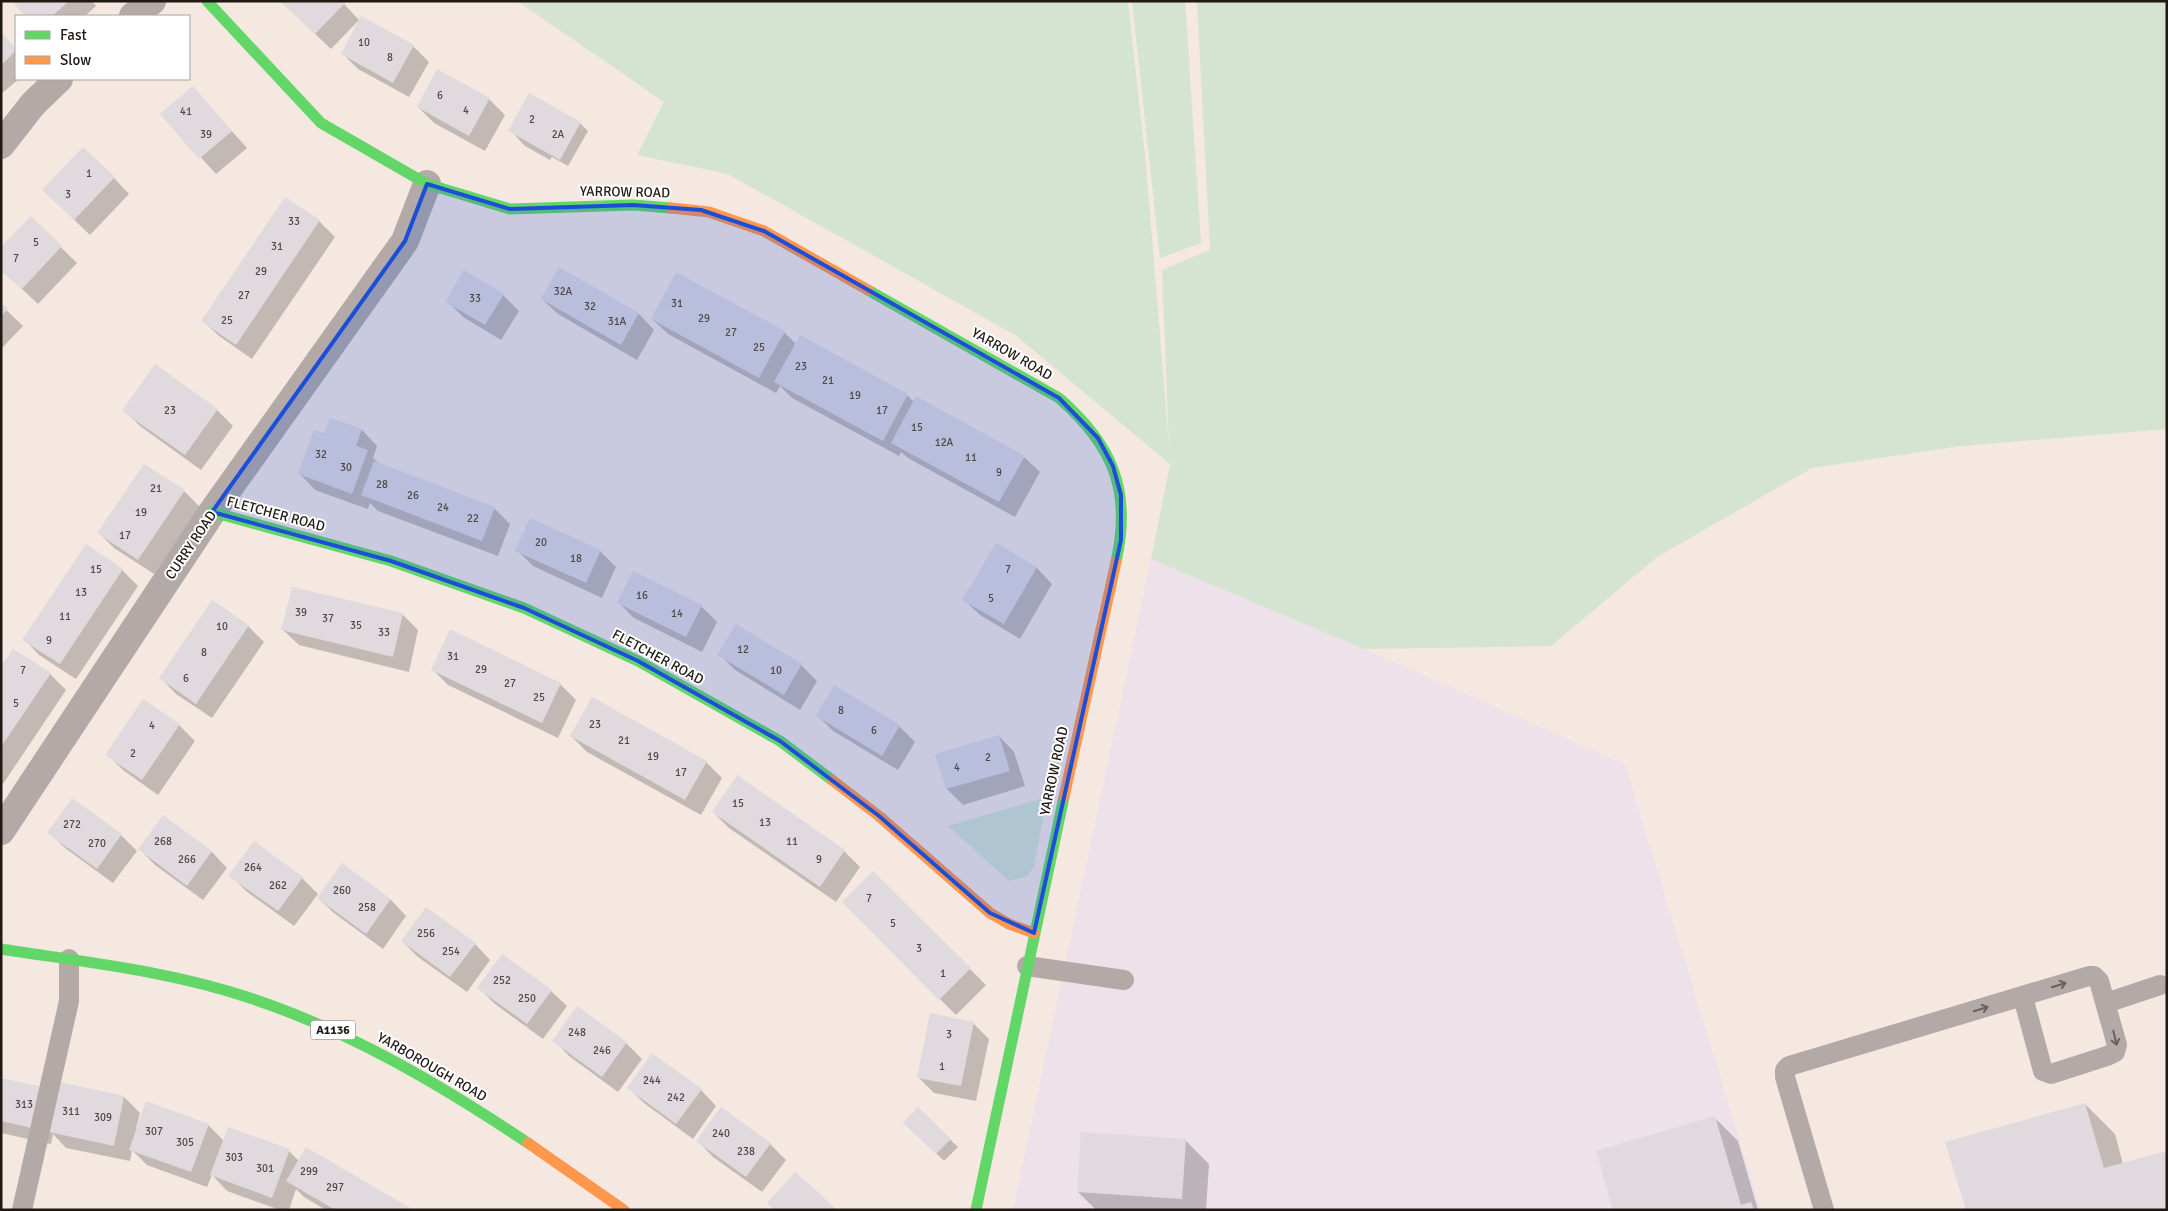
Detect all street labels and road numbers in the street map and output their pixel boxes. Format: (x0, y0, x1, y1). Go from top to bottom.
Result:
street label: YARROW ROAD (580, 183, 670, 201)
street label: YARROW ROAD (969, 324, 1055, 384)
street label: FLETCHER ROAD (225, 493, 327, 535)
street label: CURRY ROAD (162, 507, 220, 583)
street label: FLETCHER ROAD (609, 626, 707, 688)
street label: YARROW ROAD (1036, 725, 1072, 817)
road number: A1136 (310, 1020, 356, 1040)
street label: YARBOROUGH ROAD (374, 1029, 490, 1105)

